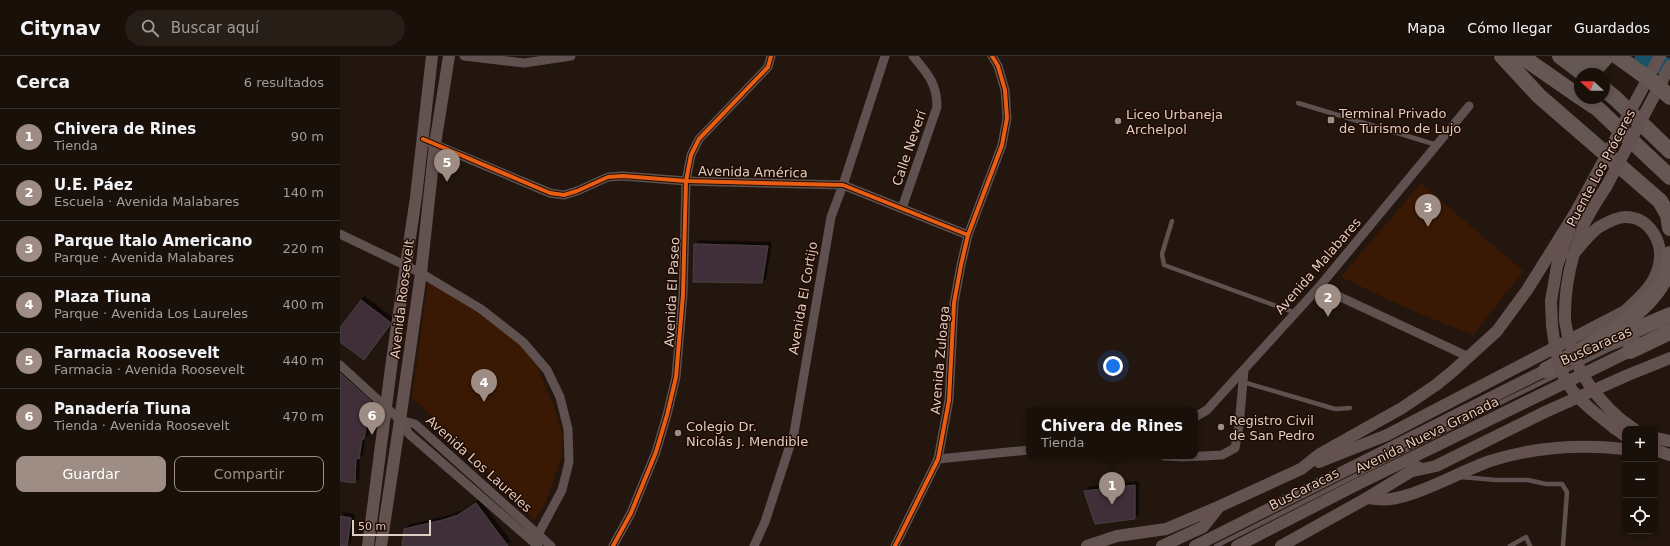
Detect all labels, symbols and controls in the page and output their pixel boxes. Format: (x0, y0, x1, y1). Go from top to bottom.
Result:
search box (125, 10, 405, 46)
text: Citynav (20, 17, 101, 39)
icon: search (139, 17, 161, 39)
text: Buscar aquí (171, 19, 259, 37)
text: Mapa (1407, 20, 1445, 36)
text: Cómo llegar (1467, 20, 1552, 36)
text: Guardados (1574, 20, 1650, 36)
north arrow (1574, 68, 1610, 104)
text: Cerca (16, 72, 70, 92)
text: 6 resultados (244, 75, 324, 90)
place label: Terminal Privado de Turismo de Lujo (1338, 106, 1461, 136)
place label: Liceo Urbaneja Archelpol (1126, 107, 1223, 137)
street label: Puente Los Próceres (1564, 107, 1638, 229)
street label: Calle Neverí (889, 108, 929, 188)
marker: Terminal Privado de Turismo de Lujo (1326, 115, 1336, 125)
marker: Liceo Urbaneja Archelpol (1113, 116, 1123, 126)
text: Chivera de Rines (54, 120, 196, 138)
text: 1 (24, 129, 34, 144)
text: 90 m (291, 129, 324, 144)
text: Tienda (54, 138, 98, 153)
pin: 5 (434, 149, 460, 182)
street label: Avenida América (698, 164, 808, 180)
text: U.E. Páez (54, 176, 133, 194)
text: 2 (24, 185, 34, 200)
text: 140 m (282, 185, 324, 200)
text: Escuela · Avenida Malabares (54, 194, 239, 209)
pin: 3 (1415, 194, 1441, 227)
street label: Avenida Malabares (1272, 215, 1364, 317)
text: Parque Italo Americano (54, 232, 252, 250)
street label: Avenida El Paseo (662, 237, 682, 347)
street label: Avenida Roosevelt (387, 239, 417, 359)
street label: Avenida El Cortijo (786, 240, 820, 356)
text: 3 (24, 241, 34, 256)
text: 220 m (282, 241, 324, 256)
text: Parque · Avenida Malabares (54, 250, 234, 265)
pin: 2 (1315, 284, 1341, 317)
text: Plaza Tiuna (54, 288, 151, 306)
text: 4 (24, 297, 34, 312)
text: 400 m (282, 297, 324, 312)
street label: Avenida Zuloaga (928, 305, 952, 415)
text: Parque · Avenida Los Laureles (54, 306, 248, 321)
street label: BusCaracas (1558, 324, 1634, 368)
text: Farmacia Roosevelt (54, 344, 220, 362)
text: 5 (24, 353, 34, 368)
text: 440 m (282, 353, 324, 368)
your location (1103, 356, 1123, 376)
text: Farmacia · Avenida Roosevelt (54, 362, 245, 377)
pin: 4 (471, 369, 497, 402)
street label: Avenida Nueva Granada (1353, 394, 1501, 476)
text: Panadería Tiuna (54, 400, 191, 418)
pin: 6 (359, 402, 385, 435)
popup (1026, 407, 1198, 459)
text: 6 (24, 409, 34, 424)
text: 470 m (282, 409, 324, 424)
street label: Avenida Los Laureles (423, 413, 535, 515)
place label: Registro Civil de San Pedro (1229, 413, 1315, 443)
text: Chivera de Rines (1041, 417, 1183, 435)
text: Tienda · Avenida Roosevelt (54, 418, 230, 433)
place label: Colegio Dr. Nicolás J. Mendible (686, 419, 808, 449)
marker: Registro Civil de San Pedro (1216, 422, 1226, 432)
map controls (1622, 426, 1658, 534)
button: + (1622, 426, 1658, 462)
marker: Colegio Dr. Nicolás J. Mendible (673, 428, 683, 438)
text: Tienda (1041, 435, 1085, 450)
button: Guardar (16, 456, 166, 492)
button: Compartir (174, 456, 324, 492)
button: − (1622, 462, 1658, 498)
street label: BusCaracas (1267, 465, 1342, 513)
pin: 1 (1099, 472, 1125, 505)
button: locate (1622, 498, 1658, 534)
scale bar (352, 518, 431, 537)
text: 50 m (358, 520, 386, 533)

